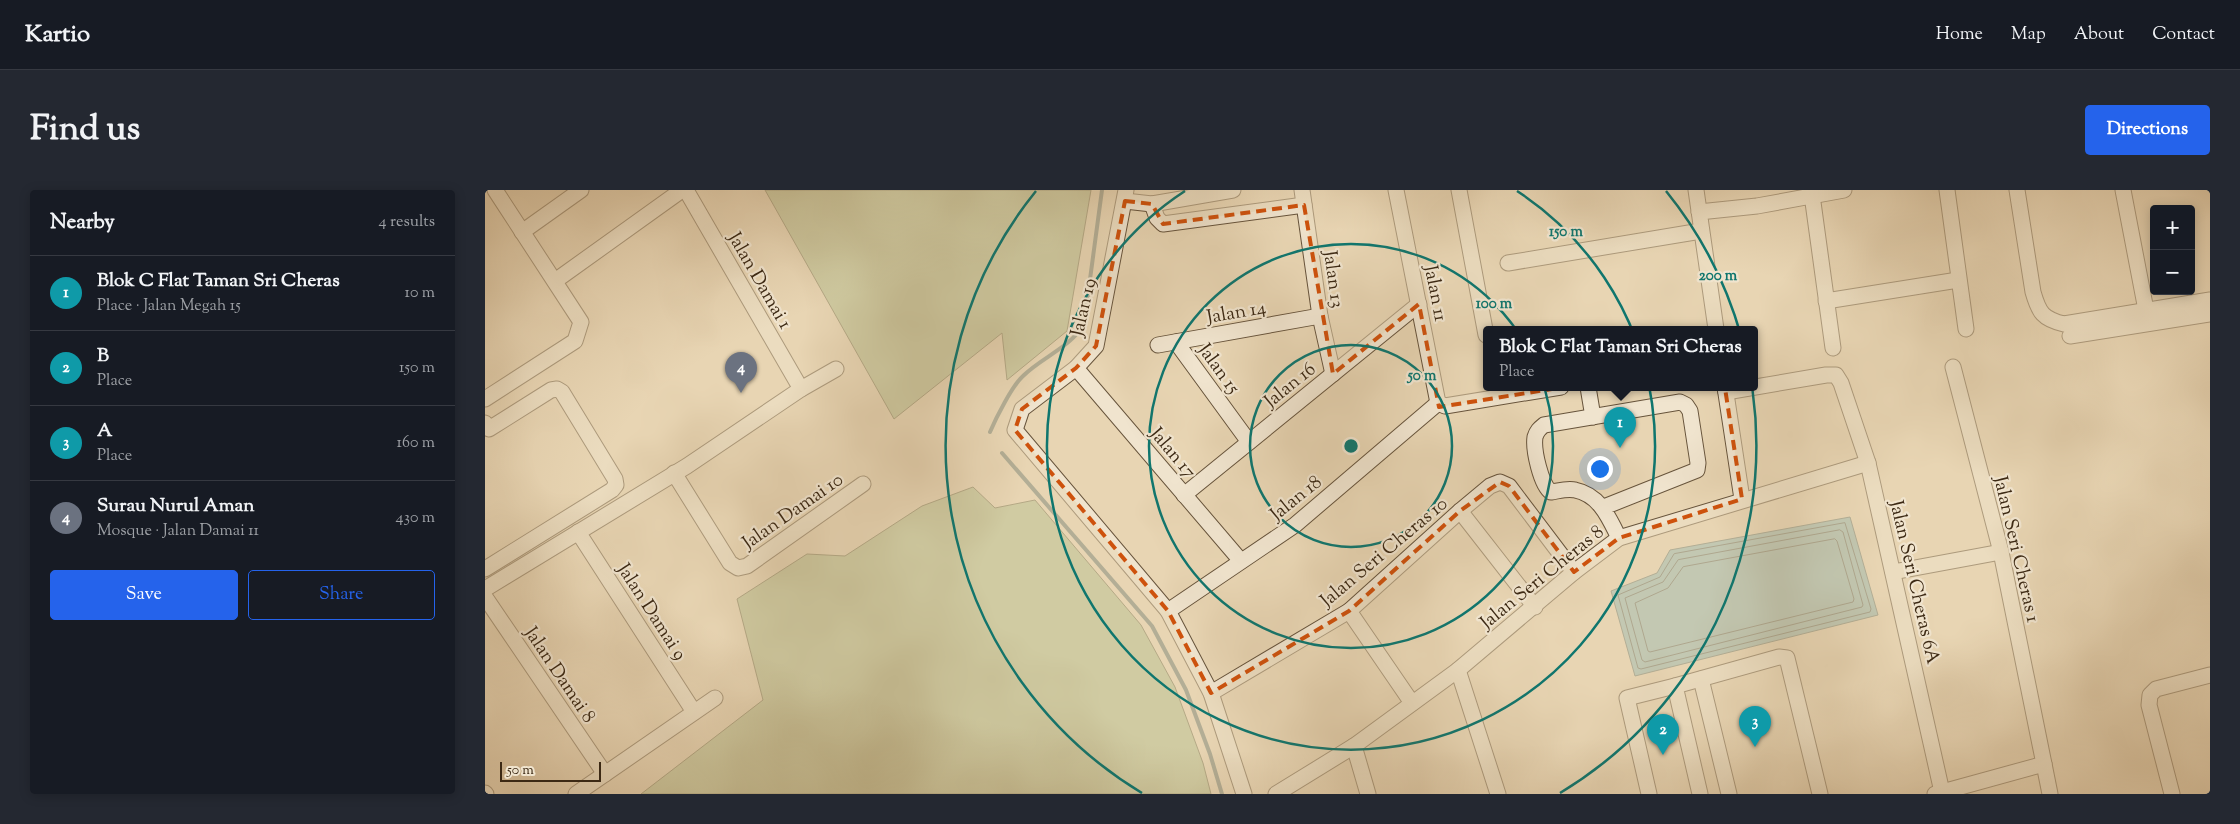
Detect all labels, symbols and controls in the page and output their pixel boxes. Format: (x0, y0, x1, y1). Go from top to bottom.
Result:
text: Kartio (25, 18, 90, 52)
text: Home (1936, 22, 1983, 48)
text: Map (2011, 22, 2046, 48)
text: About (2074, 22, 2124, 48)
text: Contact (2152, 22, 2215, 48)
text: Find us (30, 105, 140, 156)
button: Directions (2085, 105, 2210, 155)
map controls (2150, 205, 2195, 295)
button: + (2150, 205, 2195, 250)
text: Nearby (50, 208, 115, 238)
text: 4 results (379, 211, 435, 234)
text: 150 m (1549, 222, 1583, 243)
street label: Jalan Damai 1 (720, 227, 798, 335)
street label: Jalan 13 (1315, 248, 1350, 310)
button: − (2150, 250, 2195, 295)
street label: Jalan 11 (1416, 262, 1453, 324)
text: 200 m (1699, 266, 1738, 287)
text: Blok C Flat Taman Sri Cheras (97, 268, 340, 295)
street label: Jalan 19 (1064, 276, 1104, 340)
text: 1 (63, 282, 69, 305)
text: 10 m (405, 282, 435, 305)
text: 100 m (1476, 294, 1513, 315)
text: Place · Jalan Megah 15 (97, 295, 241, 318)
street label: Jalan 14 (1204, 295, 1269, 332)
popup (1483, 326, 1758, 391)
text: Blok C Flat Taman Sri Cheras (1499, 334, 1742, 361)
street label: Jalan 15 (1190, 338, 1246, 401)
text: B (97, 343, 109, 370)
pin: 4 (725, 352, 757, 393)
text: 2 (62, 357, 70, 380)
text: 150 m (399, 357, 435, 380)
street label: Jalan 16 (1258, 357, 1322, 416)
text: Place (1499, 361, 1535, 384)
text: 50 m (1407, 366, 1437, 387)
text: Place (97, 370, 132, 393)
pin: 1 (1604, 407, 1636, 448)
text: A (97, 418, 112, 445)
street label: Jalan 17 (1142, 421, 1202, 485)
text: 3 (63, 432, 69, 455)
text: 160 m (397, 432, 435, 455)
centre of rings (1342, 437, 1360, 455)
text: Place (97, 445, 132, 468)
your location (1587, 456, 1613, 482)
street label: Jalan Damai 10 (737, 467, 849, 557)
street label: Jalan 18 (1264, 470, 1328, 529)
street label: Jalan Seri Cheras 1 (1985, 473, 2046, 626)
street label: Jalan Seri Cheras 10 (1314, 491, 1454, 615)
text: Surau Nurul Aman (97, 493, 254, 520)
street label: Jalan Seri Cheras 6A (1881, 497, 1946, 668)
text: 4 (62, 507, 70, 530)
text: 430 m (396, 507, 435, 530)
street label: Jalan Seri Cheras 8 (1474, 519, 1610, 637)
text: Mosque · Jalan Damai 11 (97, 520, 259, 543)
street label: Jalan Damai 9 (609, 558, 692, 666)
button: Save (50, 570, 238, 620)
button: Share (248, 570, 435, 620)
street label: Jalan Damai 8 (516, 621, 601, 729)
pin: 3 (1739, 706, 1771, 747)
pin: 2 (1647, 714, 1679, 755)
scale bar (500, 759, 601, 782)
text: 50 m (507, 761, 534, 781)

